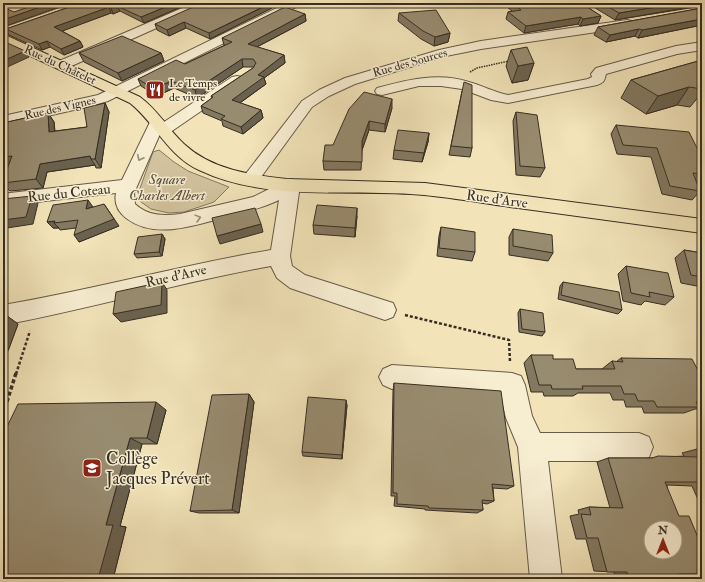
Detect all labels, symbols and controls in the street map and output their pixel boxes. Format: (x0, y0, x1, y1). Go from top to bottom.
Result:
street label: Rue du Châtelet (22, 42, 98, 88)
street label: Rue des Sources (371, 45, 449, 81)
place label: Le Temps de vivre (169, 76, 217, 105)
restaurant icon: Le Temps de vivre (144, 79, 166, 101)
street label: Rue des Vignes (23, 93, 97, 123)
one-way arrow (137, 153, 145, 161)
park label: Square Charles Albert (129, 171, 206, 204)
street label: Rue du Coteau (27, 180, 111, 206)
street label: Rue d'Arve (465, 186, 529, 212)
one-way arrow (195, 214, 201, 222)
street label: Rue d'Arve (144, 261, 208, 291)
place label: Collège Jacques Prévert (105, 448, 210, 490)
school or university icon: Collège Jacques Prévert (81, 457, 103, 479)
north arrow (643, 520, 683, 560)
text: N (657, 524, 669, 537)

